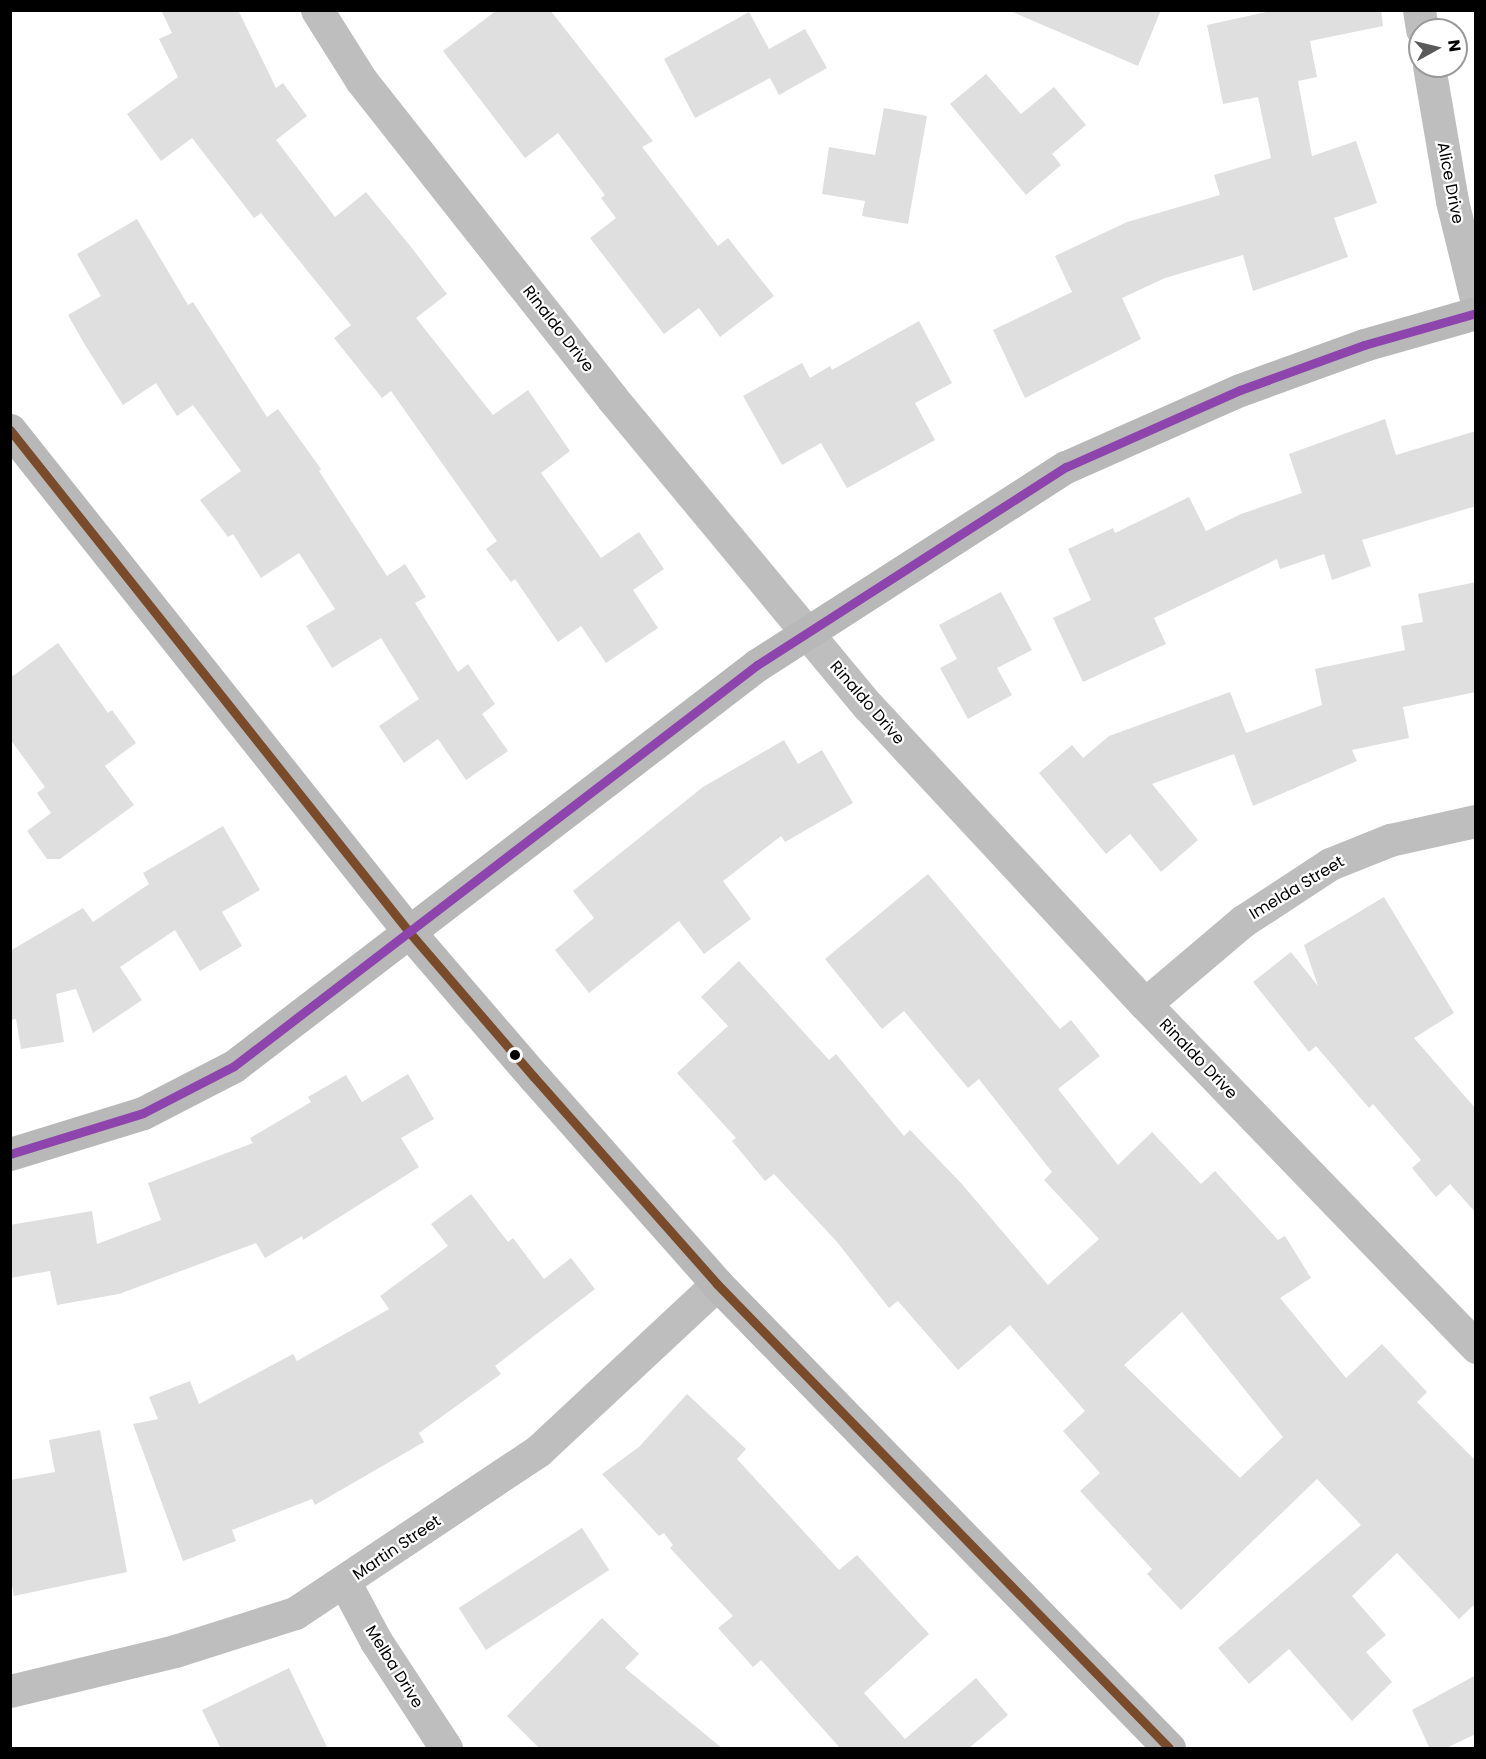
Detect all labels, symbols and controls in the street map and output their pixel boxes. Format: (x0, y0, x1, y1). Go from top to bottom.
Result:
north arrow (1408, 18, 1468, 78)
text: N (1442, 38, 1467, 53)
street label: Alice Drive (1433, 141, 1467, 225)
street label: Rinaldo Drive (518, 282, 598, 376)
street label: Rinaldo Drive (826, 657, 908, 749)
street label: Imelda Street (1246, 852, 1348, 924)
street label: Rinaldo Drive (1155, 1015, 1241, 1103)
unlabelled marker (509, 1049, 521, 1061)
street label: Martin Street (349, 1512, 445, 1584)
street label: Melba Drive (361, 1622, 427, 1712)

